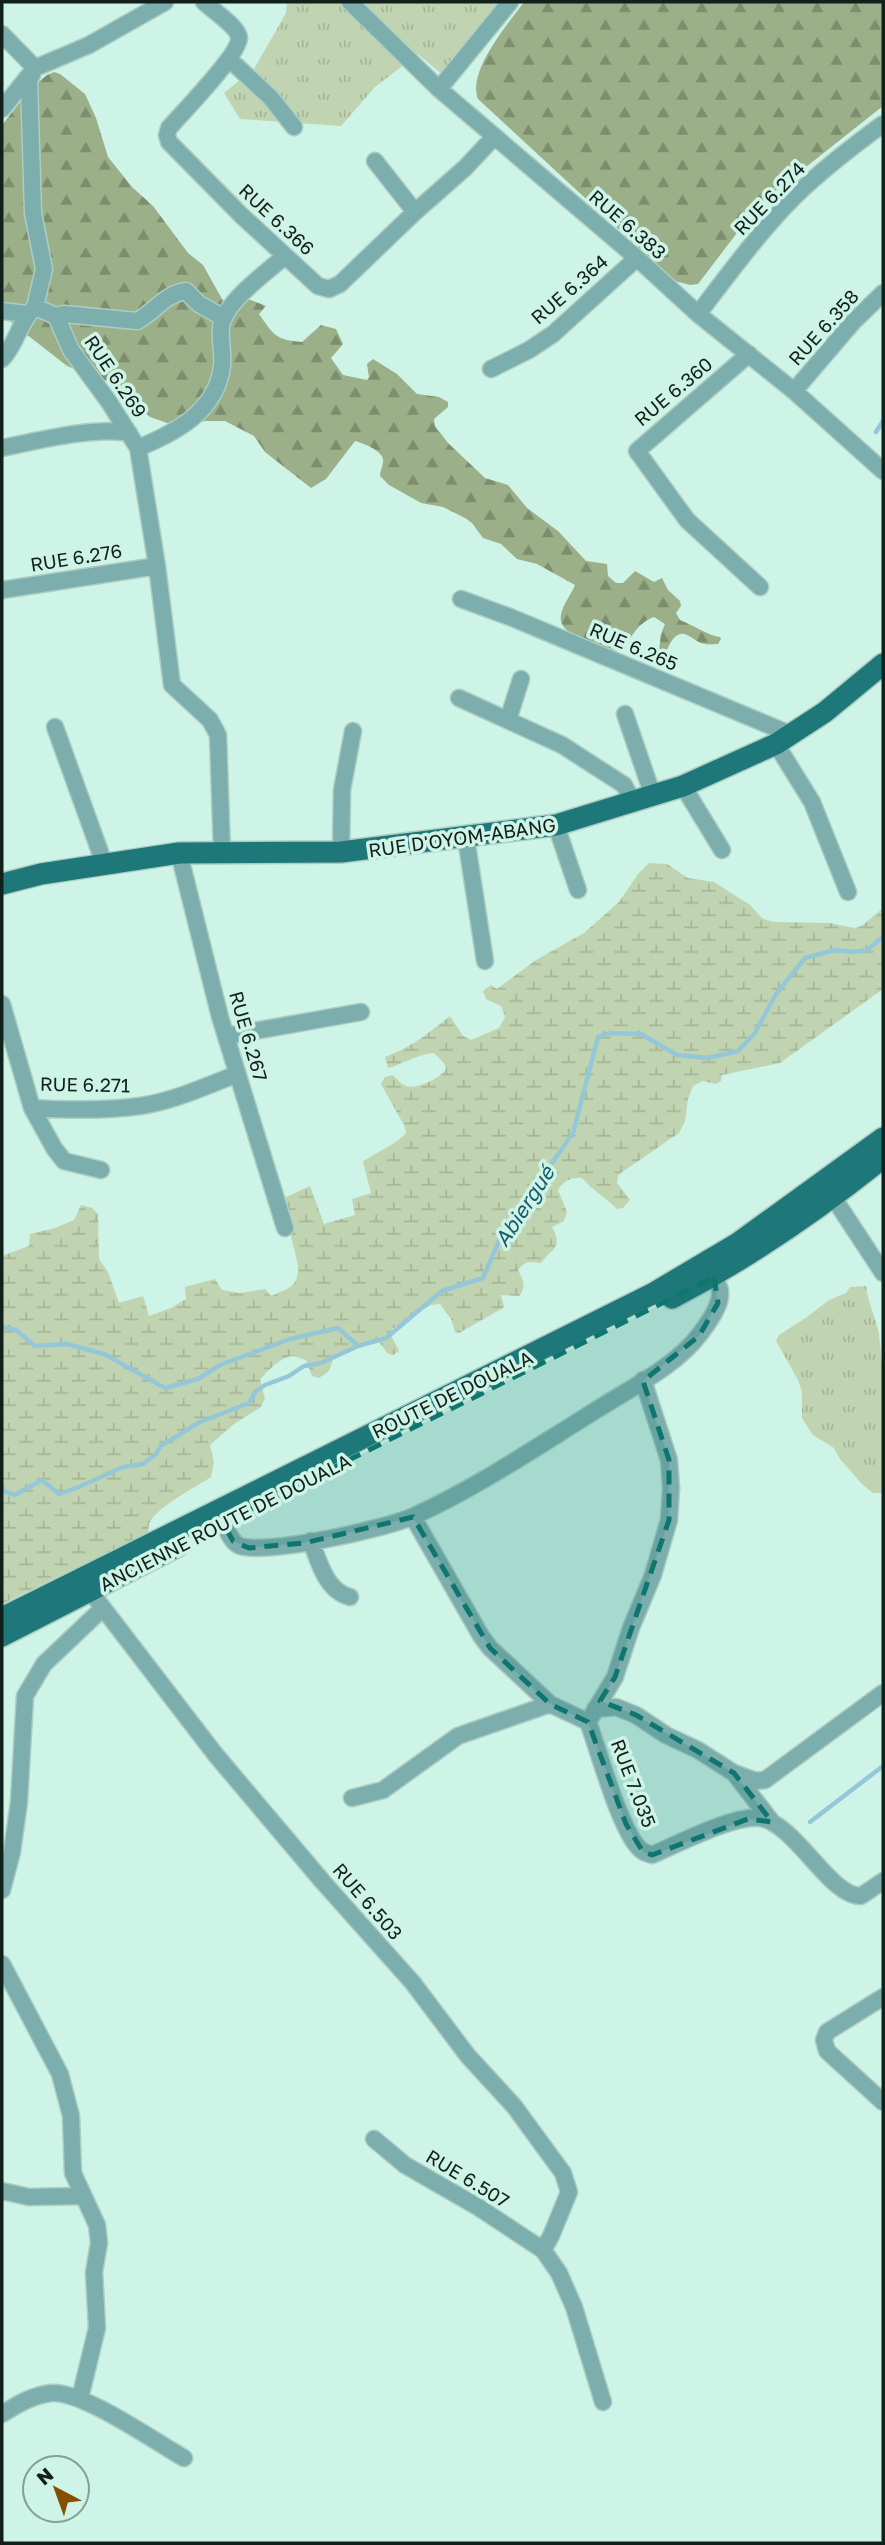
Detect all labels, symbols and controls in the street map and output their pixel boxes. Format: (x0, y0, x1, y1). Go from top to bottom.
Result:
street label: RUE 6.274 (728, 157, 810, 239)
street label: RUE 6.366 (235, 178, 319, 260)
street label: RUE 6.383 (585, 184, 671, 264)
street label: RUE 6.364 (526, 249, 612, 329)
street label: RUE 6.358 (783, 284, 863, 370)
street label: RUE 6.269 (80, 331, 152, 421)
street label: RUE 6.360 (629, 352, 717, 430)
street label: RUE 6.276 (28, 538, 124, 576)
street label: RUE 6.265 (586, 617, 682, 675)
street label: RUE D'OYOM-ABANG (367, 812, 557, 862)
street label: RUE 6.267 (225, 988, 273, 1084)
street label: RUE 6.271 (40, 1072, 130, 1096)
water label: Abiergué (488, 1159, 561, 1251)
street label: ROUTE DE DOUALA (368, 1345, 536, 1443)
street label: ANCIENNE ROUTE DE DOUALA (95, 1448, 355, 1596)
street label: RUE 7.035 (607, 1736, 661, 1830)
street label: RUE 6.503 (328, 1858, 408, 1944)
street label: RUE 6.507 (422, 2144, 514, 2212)
north arrow (21, 2454, 91, 2524)
text: N (32, 2462, 58, 2489)

